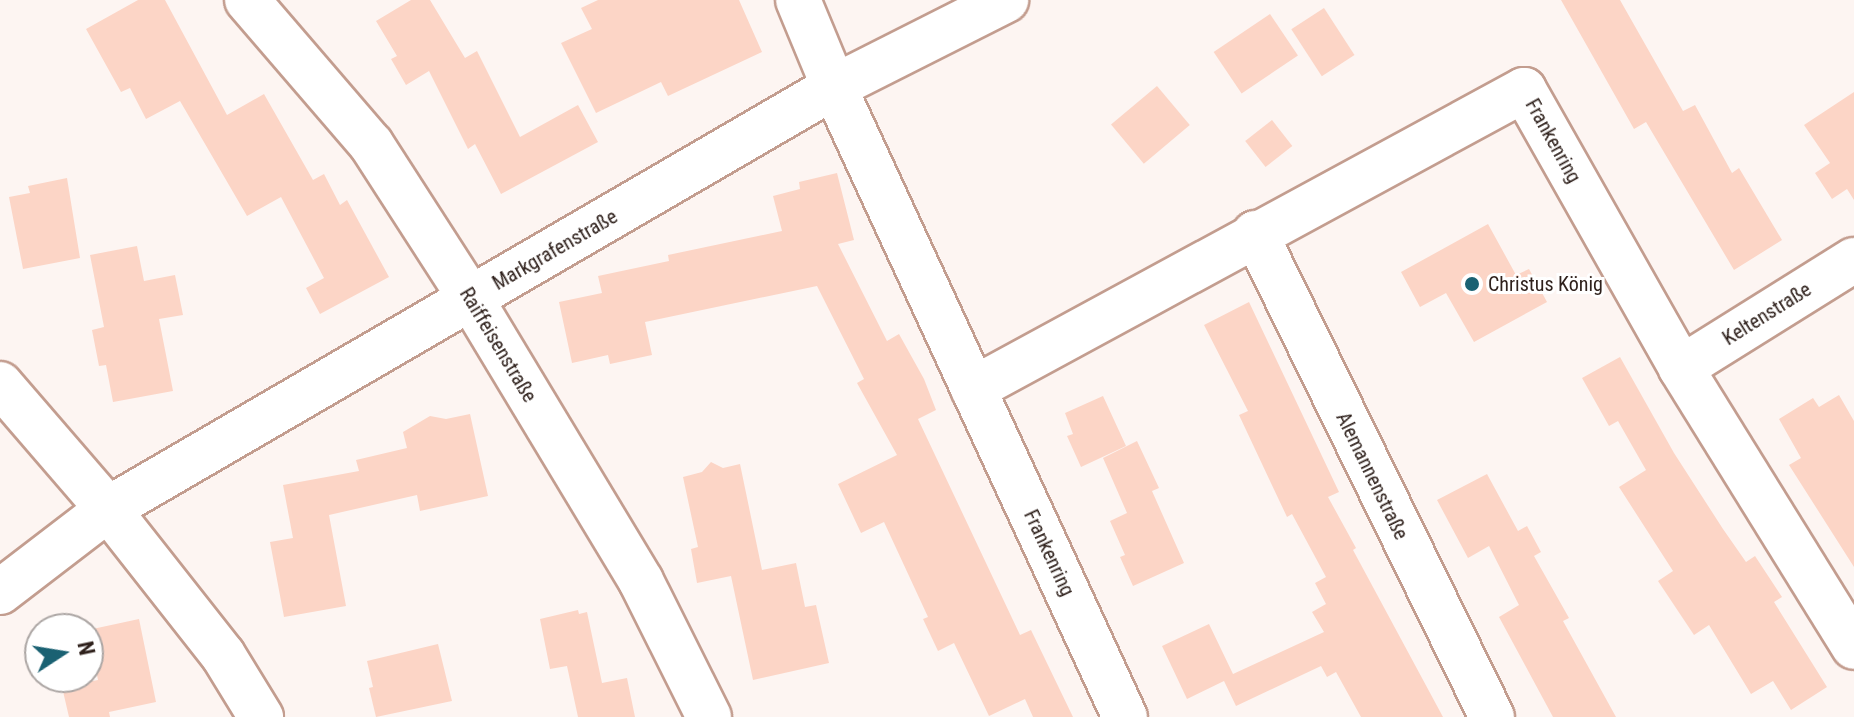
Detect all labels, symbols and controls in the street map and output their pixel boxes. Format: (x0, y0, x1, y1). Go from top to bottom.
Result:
street label: Frankenring (1520, 95, 1586, 187)
street label: Markgrafenstraße (488, 205, 622, 295)
place label: Christus König (1488, 272, 1603, 296)
marker: Christus König (1463, 275, 1481, 293)
street label: Keltenstraße (1718, 277, 1816, 351)
street label: Raiffeisenstraße (454, 283, 542, 407)
street label: Alemannenstraße (1331, 408, 1413, 544)
street label: Frankenring (1019, 506, 1079, 600)
north arrow (24, 613, 104, 693)
text: N (72, 639, 100, 658)

